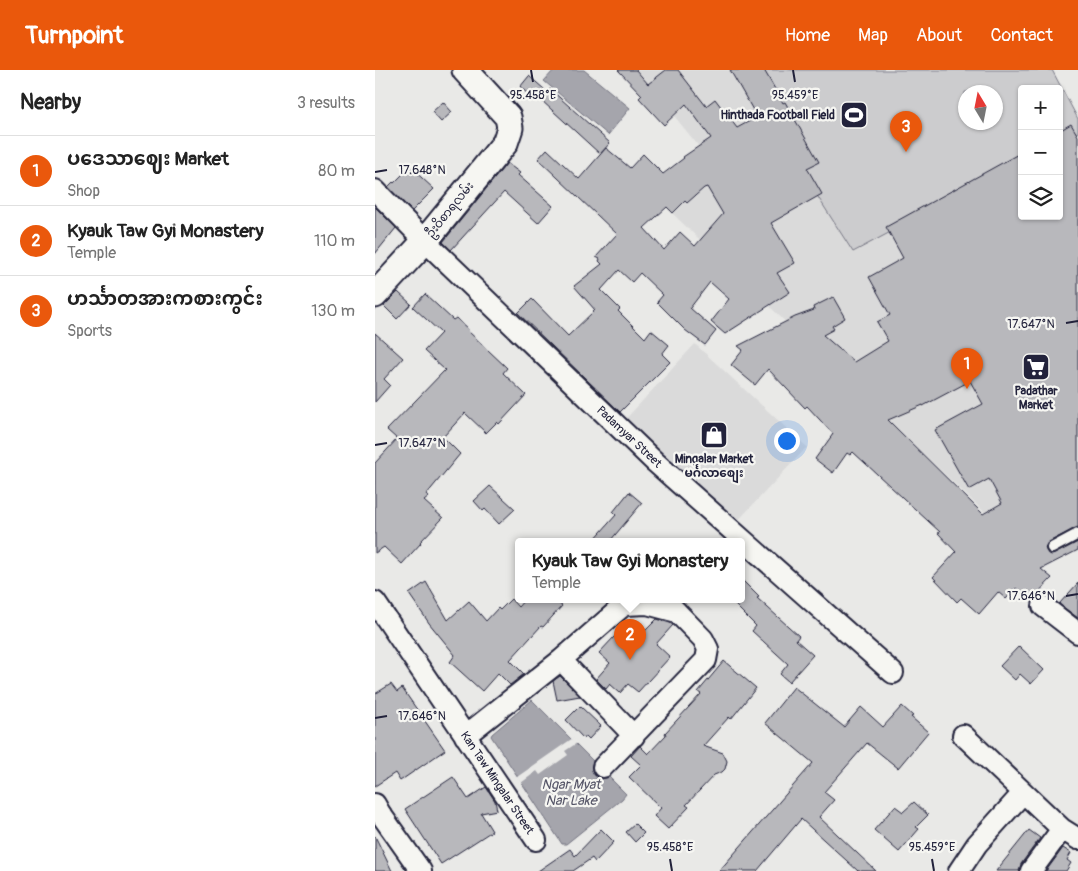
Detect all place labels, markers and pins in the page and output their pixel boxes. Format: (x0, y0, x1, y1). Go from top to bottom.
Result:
sports icon: Hinthada Football Field (839, 100, 869, 130)
place label: Hinthada Football Field (720, 108, 835, 123)
pin: 3 (890, 111, 922, 152)
pin: 1 (951, 348, 983, 389)
supermarket icon: Padathar Market (1021, 352, 1051, 382)
place label: Padathar Market (1014, 384, 1058, 413)
shop icon: Mingalar Market မင်္ဂလာစျေး (699, 420, 729, 450)
place label: Mingalar Market မင်္ဂလာစျေး (675, 452, 754, 484)
pin: 2 (614, 619, 646, 660)

